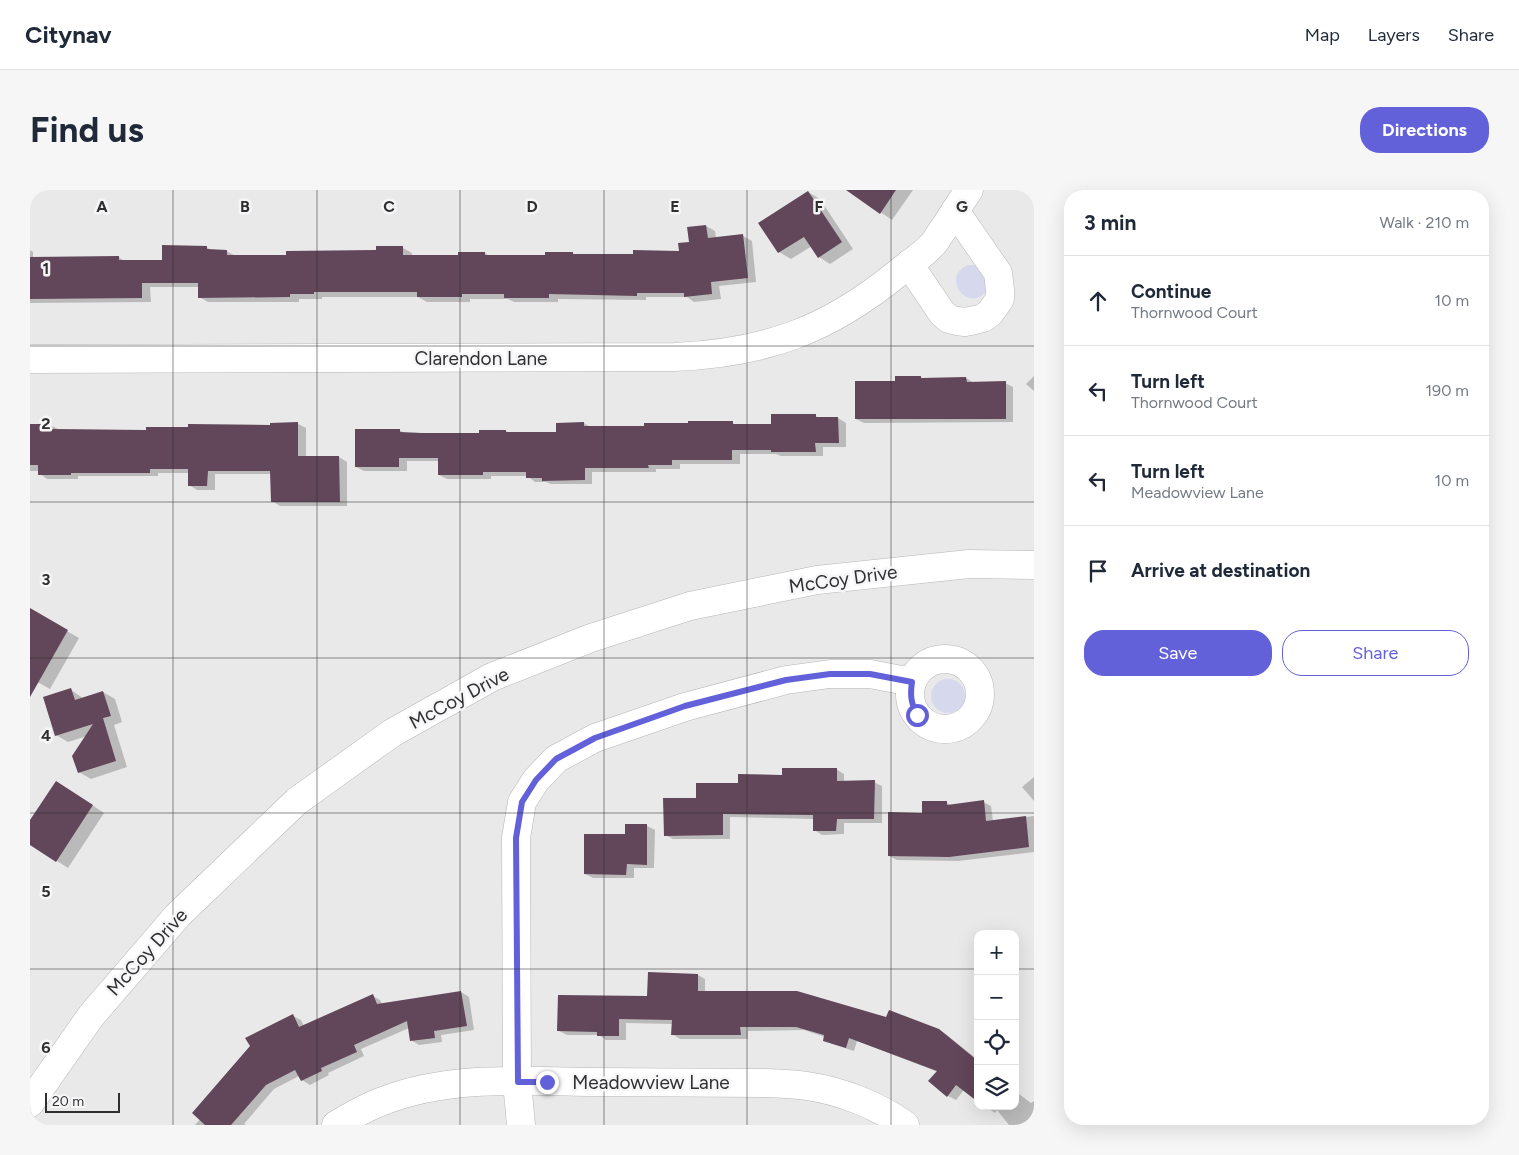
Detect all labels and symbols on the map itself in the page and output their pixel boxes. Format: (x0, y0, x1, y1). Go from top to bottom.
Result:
text: A (96, 197, 108, 216)
text: B (240, 197, 250, 216)
text: C (383, 197, 395, 216)
text: D (526, 197, 538, 216)
text: E (670, 197, 680, 216)
text: F (815, 197, 824, 216)
text: G (956, 197, 968, 216)
text: 1 (43, 259, 49, 278)
street label: Clarendon Lane (415, 347, 547, 370)
text: 2 (41, 414, 51, 433)
street label: McCoy Drive (787, 560, 899, 598)
text: 3 (42, 570, 51, 589)
street label: McCoy Drive (405, 662, 513, 734)
route start (906, 704, 929, 727)
text: 4 (41, 726, 51, 745)
text: 5 (41, 882, 51, 901)
street label: McCoy Drive (102, 904, 192, 1000)
text: 6 (41, 1038, 51, 1057)
route end (536, 1071, 559, 1094)
street label: Meadowview Lane (572, 1071, 730, 1094)
scale bar (45, 1090, 120, 1113)

